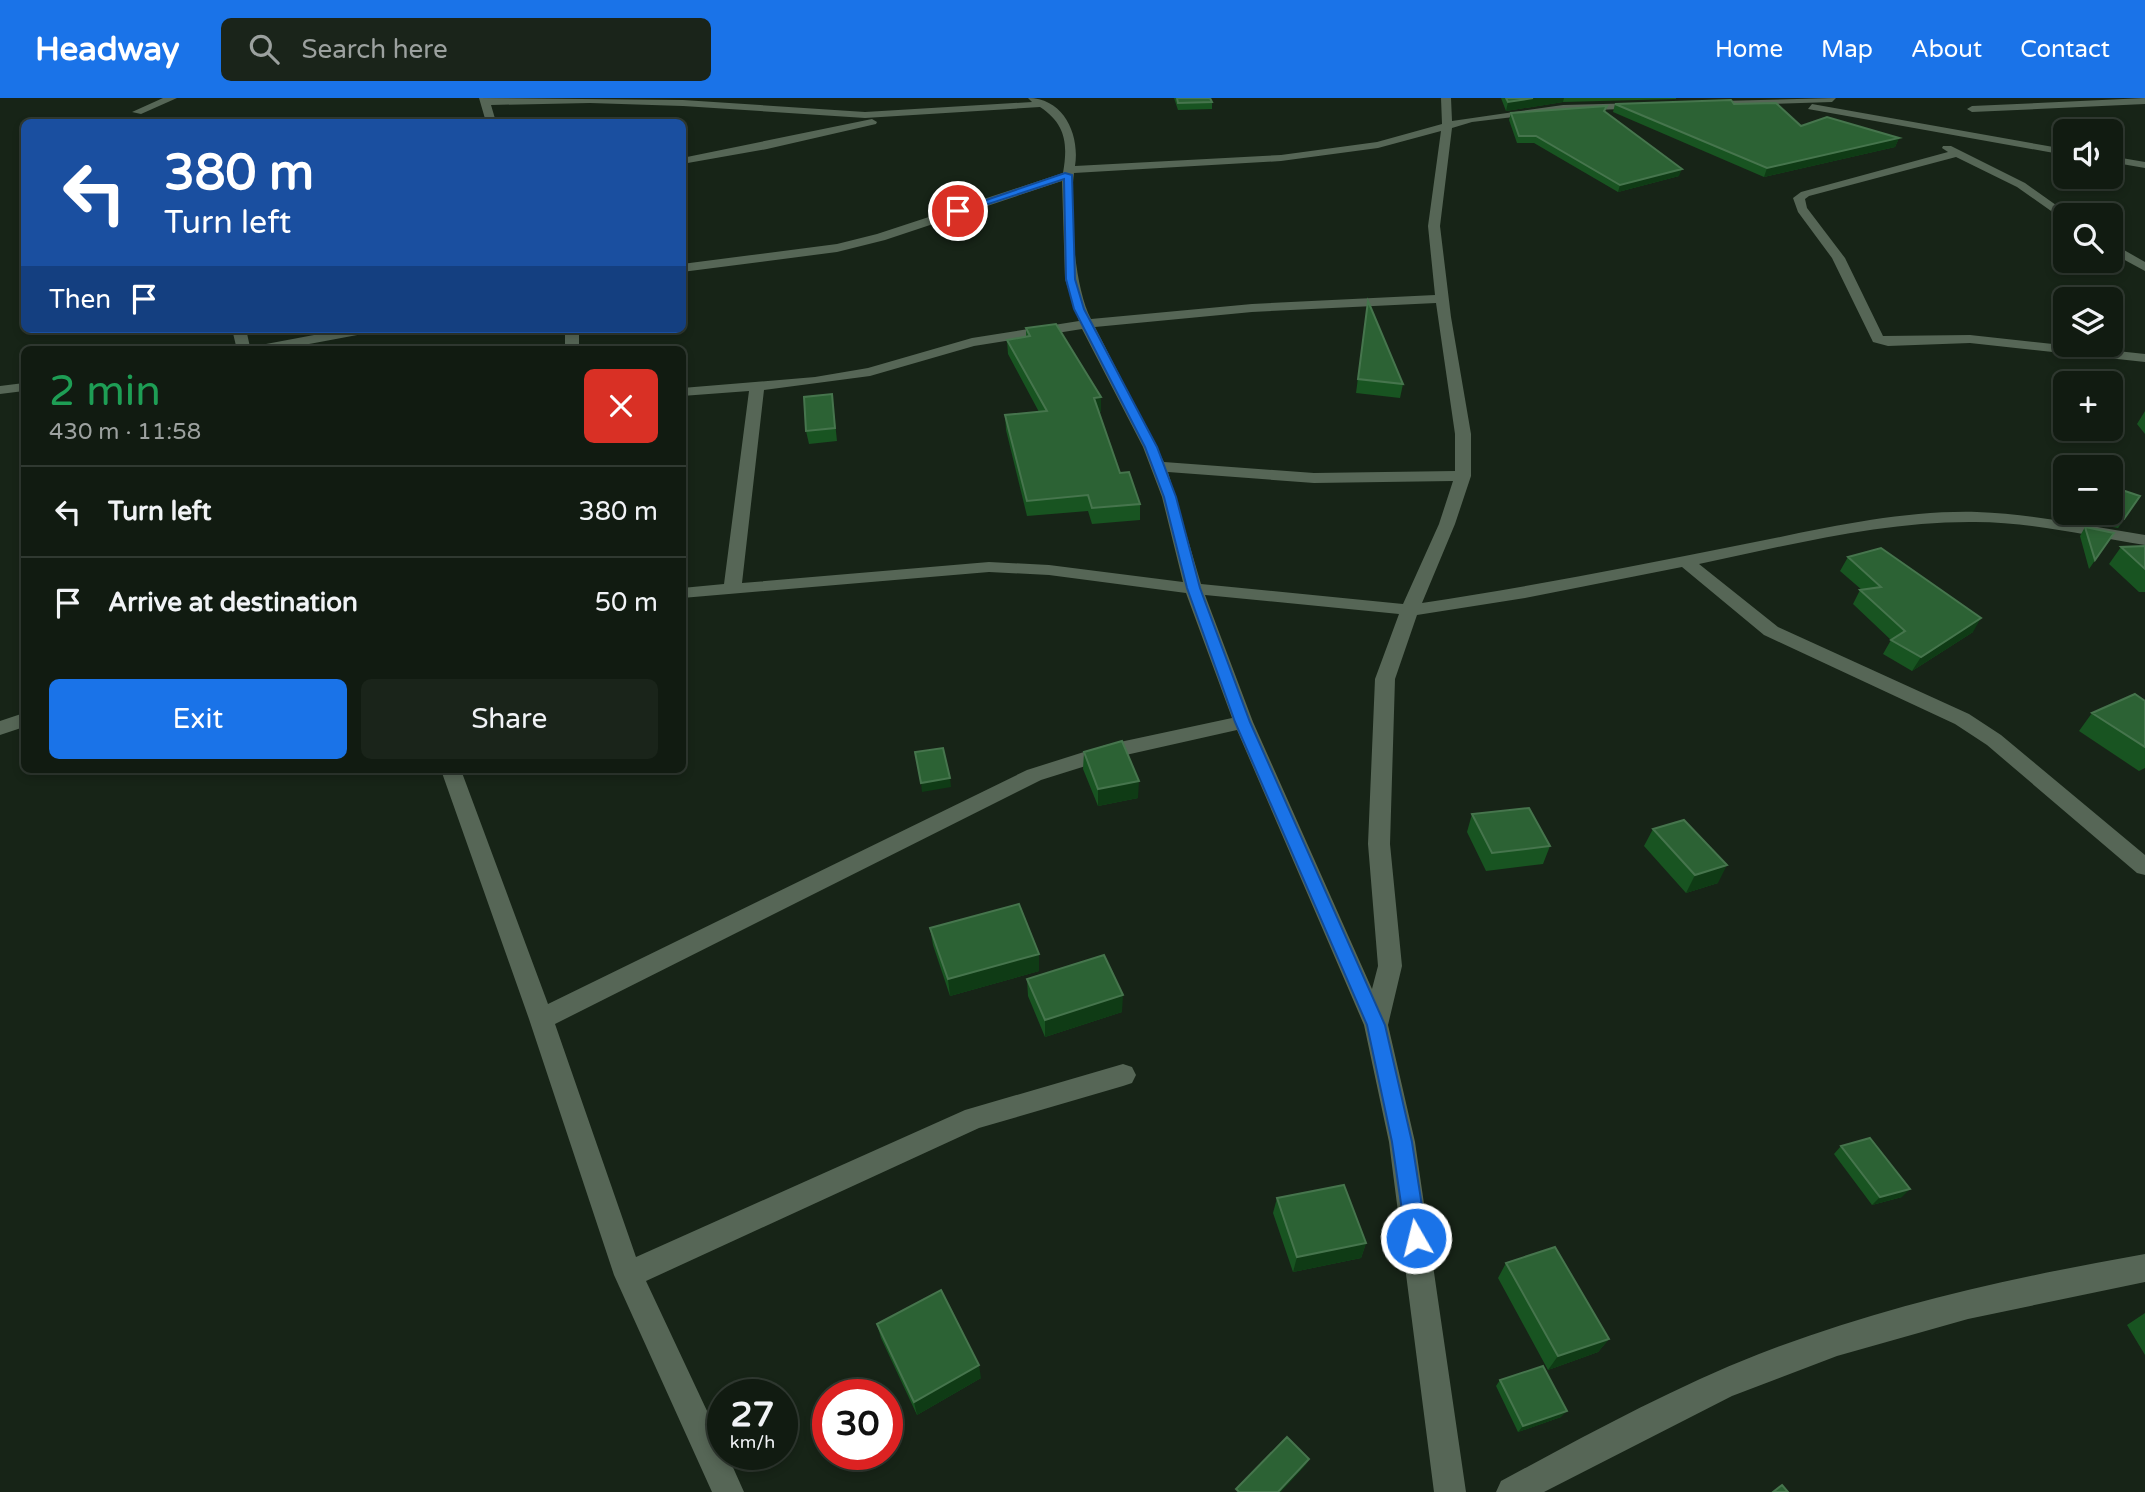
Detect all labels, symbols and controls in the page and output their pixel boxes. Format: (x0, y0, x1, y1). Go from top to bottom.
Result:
search box (221, 18, 711, 81)
text: Headway (35, 30, 179, 69)
icon: search (245, 30, 283, 68)
text: Search here (301, 34, 448, 65)
text: Home (1715, 35, 1783, 64)
text: Map (1821, 35, 1873, 64)
text: About (1911, 35, 1982, 64)
text: Contact (2020, 35, 2110, 64)
map controls (2053, 119, 2123, 525)
button: sound (2053, 119, 2123, 189)
text: 380 m (164, 144, 314, 203)
icon: left (49, 147, 140, 238)
pin (928, 181, 988, 241)
icon: arrive (939, 192, 977, 230)
button: search (2053, 203, 2123, 273)
text: Turn left (164, 204, 291, 242)
icon: arrive (125, 280, 163, 318)
text: Then (49, 284, 111, 315)
button: layers (2053, 287, 2123, 357)
text: 2 min (49, 366, 161, 417)
button: close (584, 369, 658, 443)
button: + (2053, 371, 2123, 441)
text: 430 m · 11:58 (49, 418, 201, 446)
button: − (2053, 455, 2123, 525)
icon: left (49, 493, 87, 531)
text: Turn left (108, 496, 211, 527)
text: 380 m (578, 496, 658, 527)
icon: arrive (49, 584, 87, 622)
text: Arrive at destination (108, 587, 358, 618)
text: 50 m (595, 587, 658, 618)
button: Exit (49, 679, 347, 759)
button: Share (361, 679, 658, 759)
position arrow (1379, 1201, 1453, 1275)
speed limit sign: 30 (812, 1379, 903, 1470)
text: 27 (731, 1394, 774, 1436)
text: km/h (730, 1431, 775, 1453)

